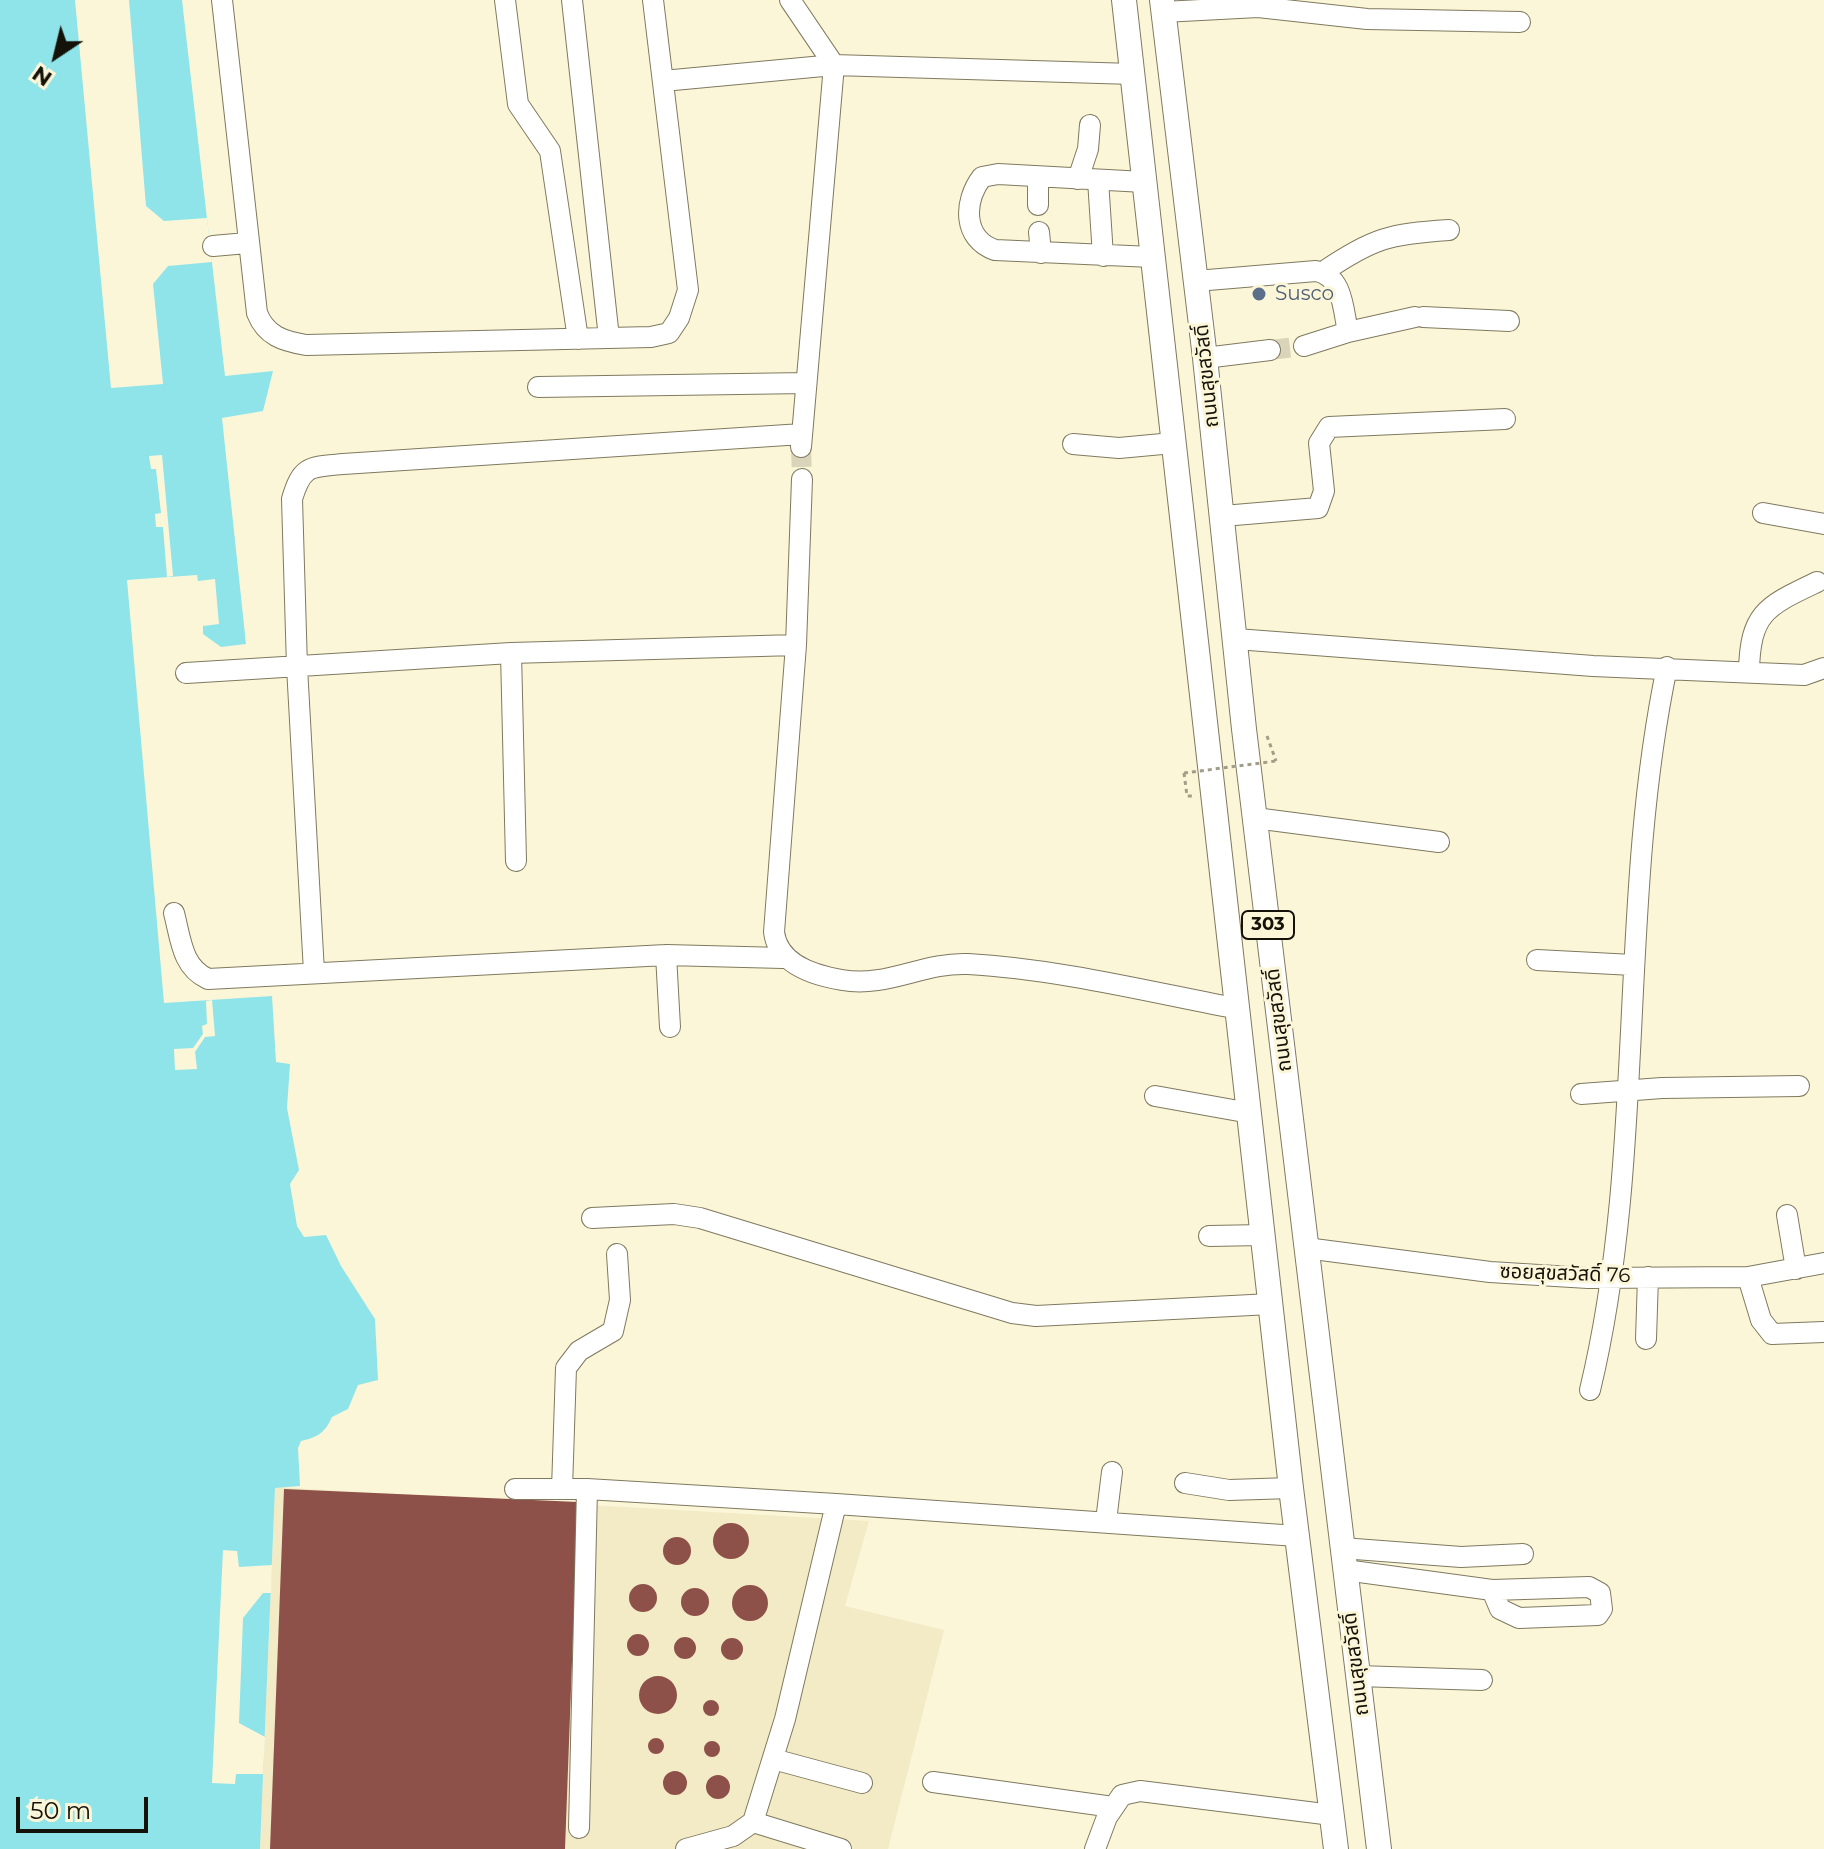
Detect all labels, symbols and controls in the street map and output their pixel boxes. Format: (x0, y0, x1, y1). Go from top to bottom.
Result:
north arrow (16, 16, 96, 96)
text: N (27, 60, 57, 92)
place label: Susco (1275, 282, 1334, 306)
marker: Susco (1250, 285, 1268, 303)
street label: ถนนสุขสวัสดิ์ (1190, 323, 1224, 429)
road number: 303 (1242, 911, 1294, 939)
street label: ถนนสุขสวัสดิ์ (1261, 967, 1297, 1073)
street label: ซอยสุขสวัสดิ์ 76 (1499, 1260, 1631, 1288)
street label: ถนนสุขสวัสดิ์ (1338, 1611, 1374, 1717)
scale bar (20, 1781, 152, 1831)
text: 50 m (30, 1796, 91, 1825)

